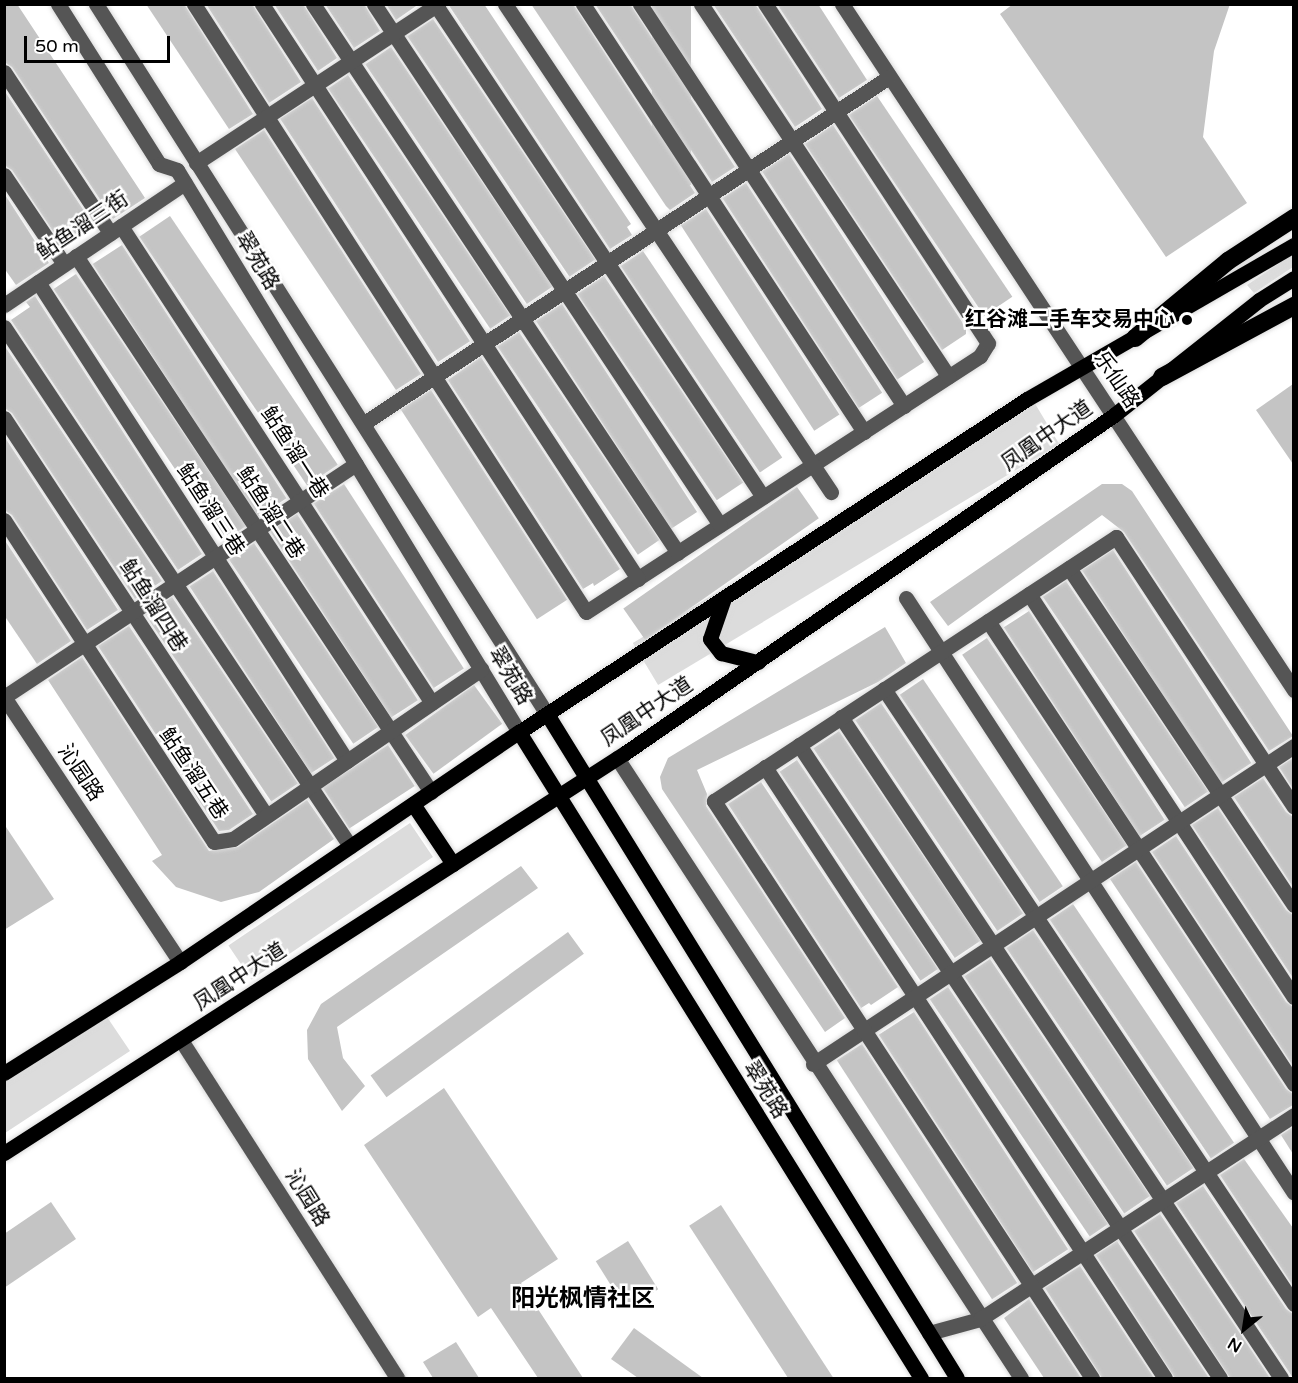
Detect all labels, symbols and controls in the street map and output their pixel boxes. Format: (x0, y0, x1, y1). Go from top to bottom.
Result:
scale bar (27, 24, 172, 62)
text: 50 m (35, 35, 79, 57)
street label: 鲇鱼溜三街 (32, 186, 134, 266)
street label: 翠苑路 (230, 228, 284, 294)
place label: 红谷滩二手车交易中心 (965, 307, 1175, 333)
marker: 红谷滩二手车交易中心 (1180, 313, 1194, 327)
street label: 乐仙路 (1088, 347, 1144, 413)
street label: 凤凰中大道 (997, 396, 1097, 476)
street label: 鲇鱼溜一巷 (255, 402, 333, 504)
street label: 鲇鱼溜三巷 (171, 459, 249, 561)
street label: 鲇鱼溜二巷 (231, 462, 309, 564)
street label: 鲇鱼溜四巷 (114, 555, 192, 657)
street label: 翠苑路 (483, 643, 537, 709)
street label: 凤凰中大道 (596, 672, 698, 752)
street label: 鲇鱼溜五巷 (153, 723, 233, 825)
street label: 沁园路 (52, 740, 108, 806)
street label: 凤凰中大道 (189, 938, 291, 1016)
street label: 翠苑路 (738, 1057, 792, 1123)
street label: 沁园路 (280, 1165, 334, 1231)
district label: 阳光枫情社区 (511, 1285, 655, 1313)
north arrow (1214, 1299, 1274, 1359)
text: N (1224, 1333, 1246, 1356)

